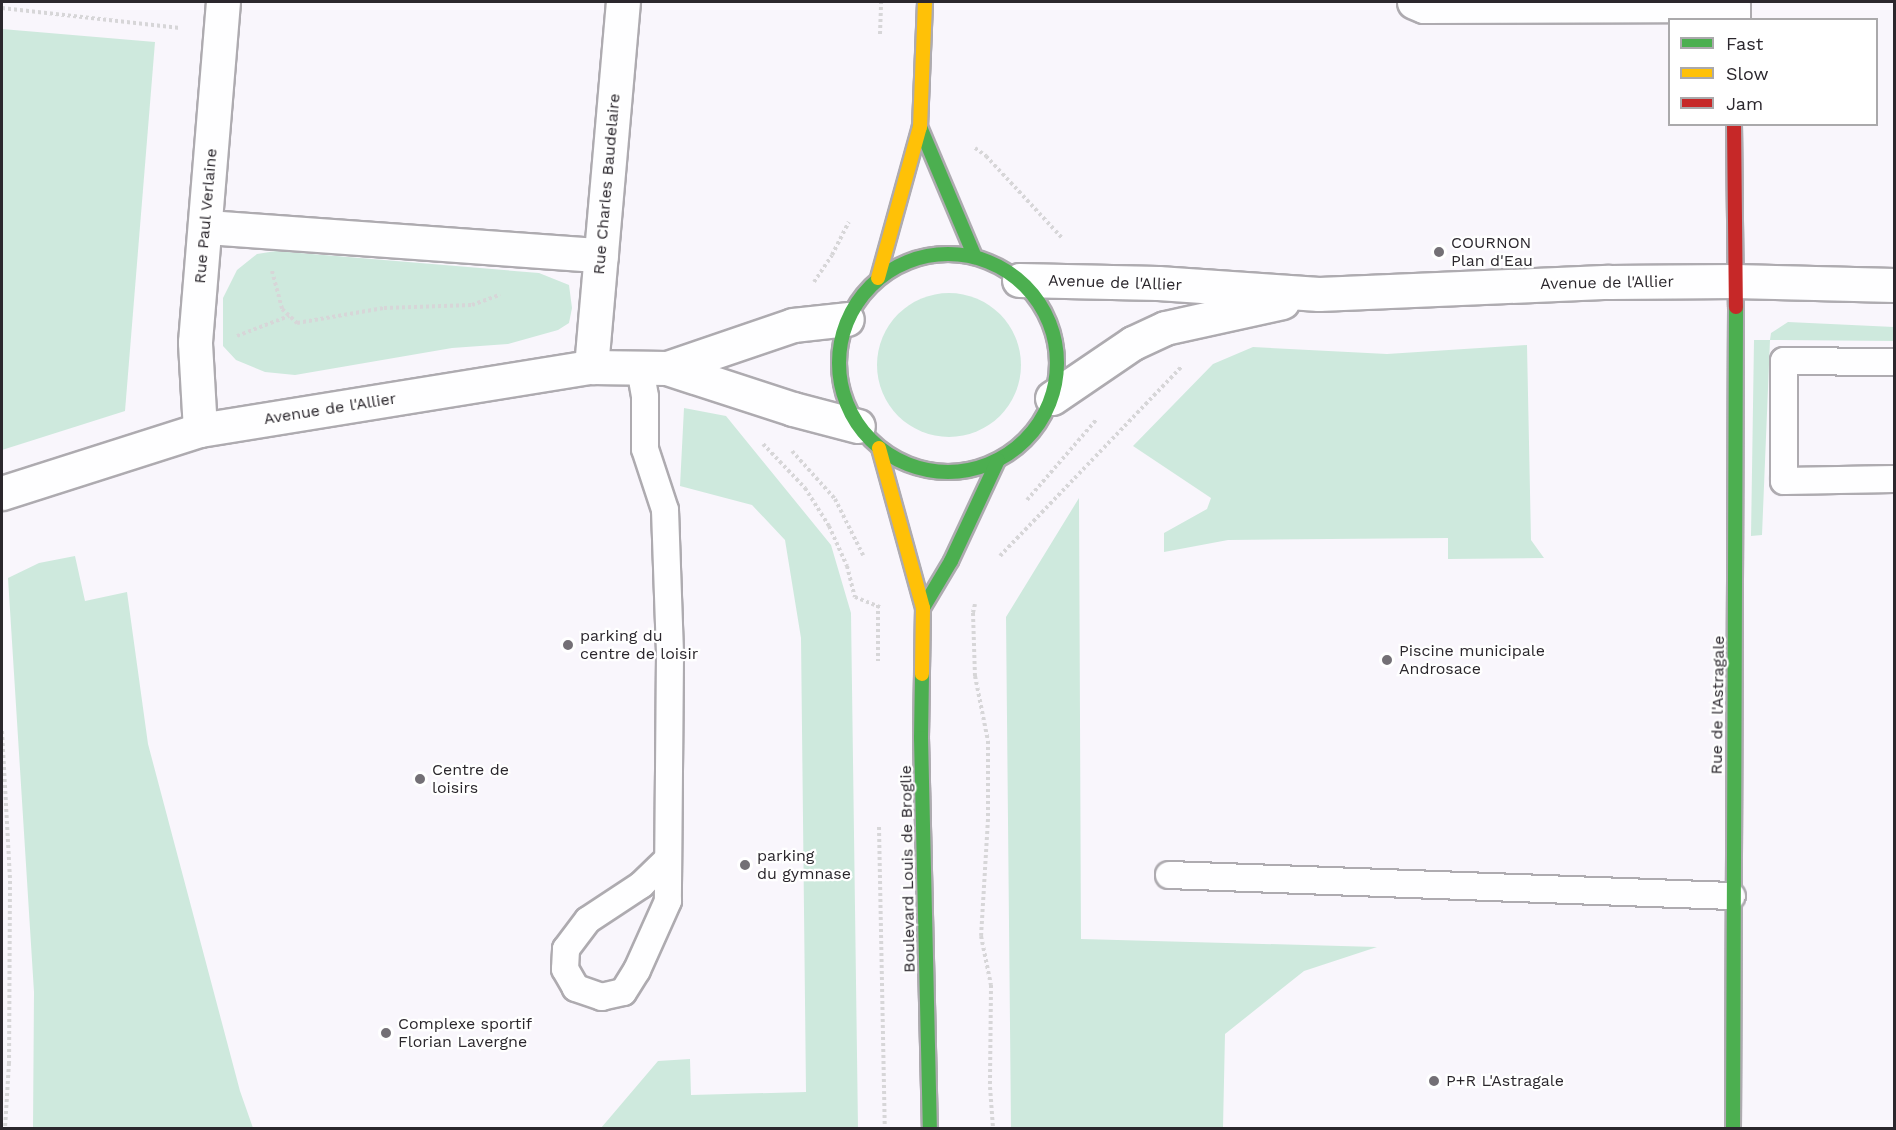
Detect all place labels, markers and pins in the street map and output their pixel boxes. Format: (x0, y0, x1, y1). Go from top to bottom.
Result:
place label: COURNON Plan d'Eau (1451, 233, 1533, 271)
marker: COURNON Plan d'Eau (1432, 245, 1446, 259)
place label: parking du centre de loisir (580, 626, 698, 664)
marker: parking du centre de loisir (561, 638, 575, 652)
place label: Piscine municipale Androsace (1399, 641, 1545, 679)
marker: Piscine municipale Androsace (1380, 653, 1394, 667)
place label: Centre de loisirs (432, 760, 509, 798)
marker: Centre de loisirs (413, 772, 427, 786)
place label: parking du gymnase (757, 846, 851, 884)
marker: parking du gymnase (738, 858, 752, 872)
place label: Complexe sportif Florian Lavergne (398, 1014, 532, 1052)
marker: Complexe sportif Florian Lavergne (379, 1026, 393, 1040)
place label: P+R L'Astragale (1446, 1071, 1564, 1091)
marker: P+R L'Astragale (1427, 1074, 1441, 1088)

